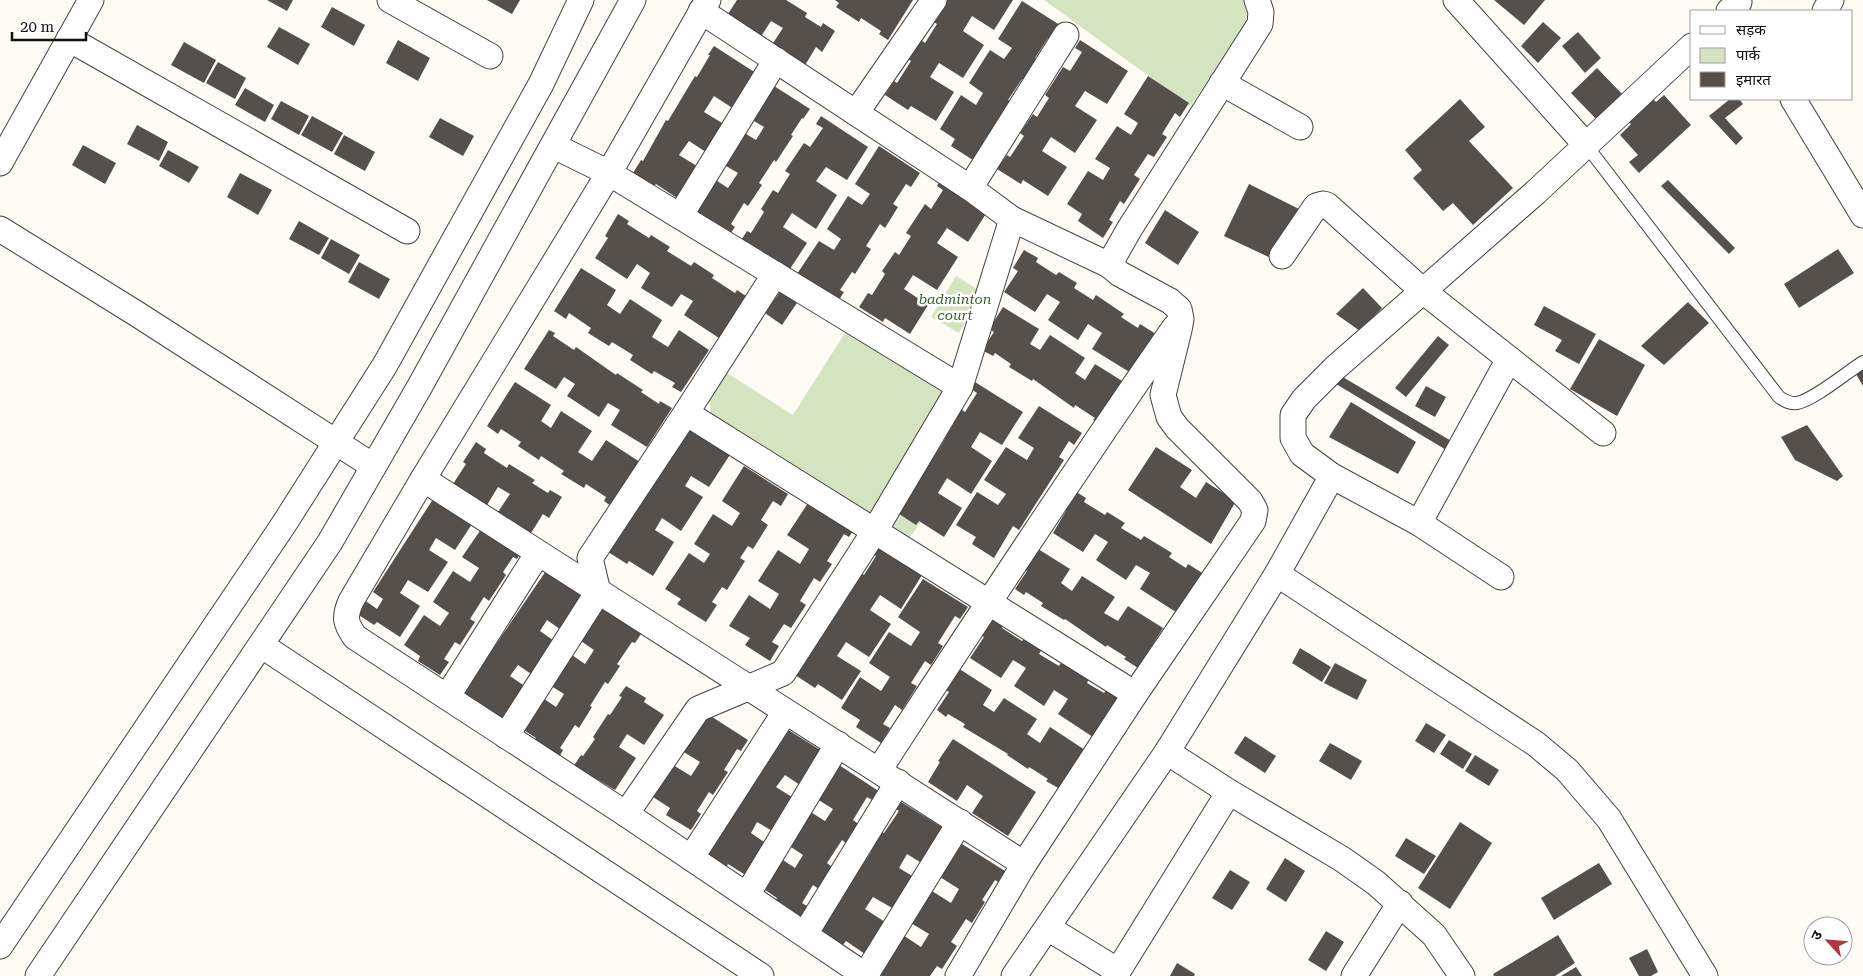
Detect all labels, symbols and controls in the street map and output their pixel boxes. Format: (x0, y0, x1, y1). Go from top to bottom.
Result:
scale bar (12, 10, 86, 42)
legend (1690, 10, 1853, 100)
text: 20 m (20, 18, 55, 36)
text: सड़क (1736, 21, 1766, 39)
text: पार्क (1736, 46, 1760, 64)
text: इमारत (1736, 71, 1771, 89)
park label: badminton court (919, 291, 992, 323)
north arrow (1803, 916, 1853, 966)
text: उ (1807, 927, 1826, 942)

